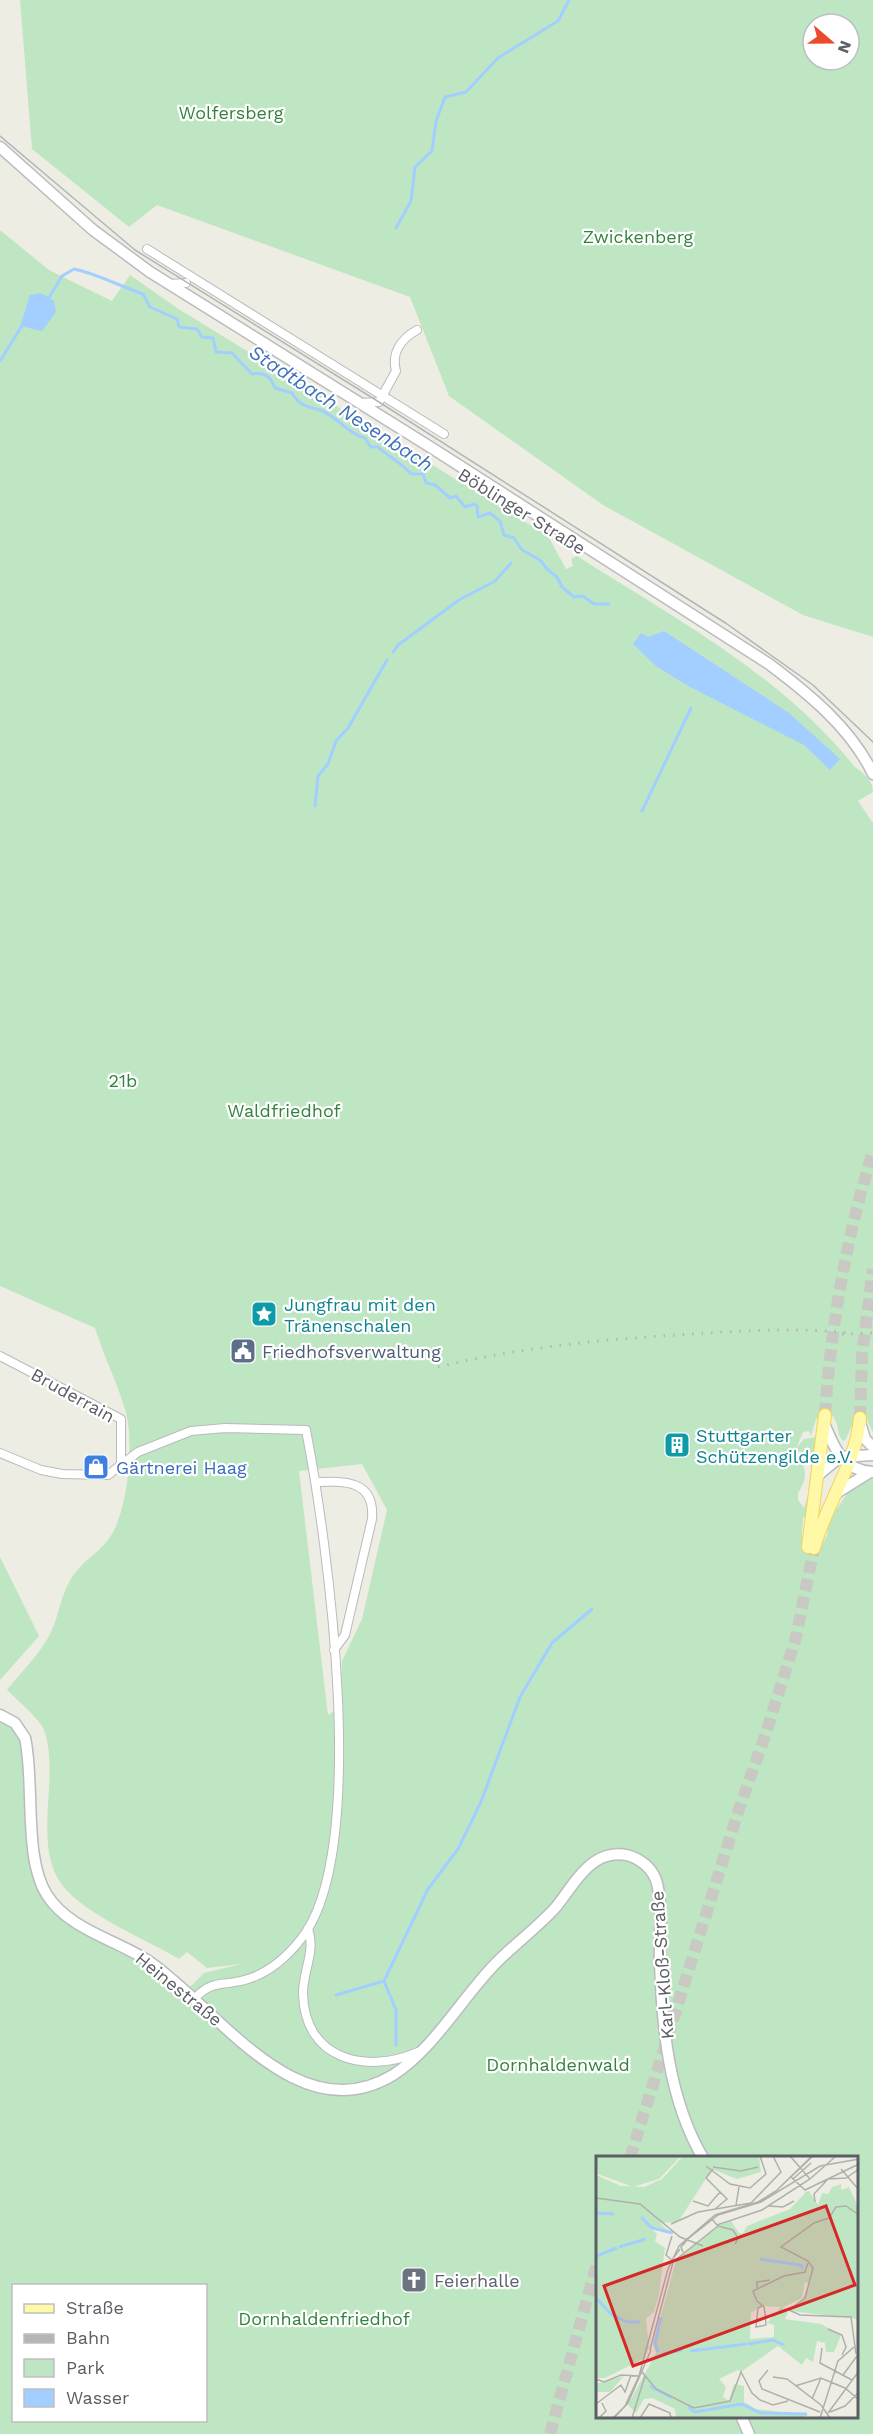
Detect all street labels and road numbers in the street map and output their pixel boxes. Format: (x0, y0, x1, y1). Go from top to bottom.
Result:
street label: Böblinger Straße (454, 463, 590, 559)
street label: Bruderrain (27, 1363, 119, 1427)
street label: Karl-Kloß-Straße (646, 1890, 678, 2040)
street label: Heinestraße (131, 1948, 227, 2030)

